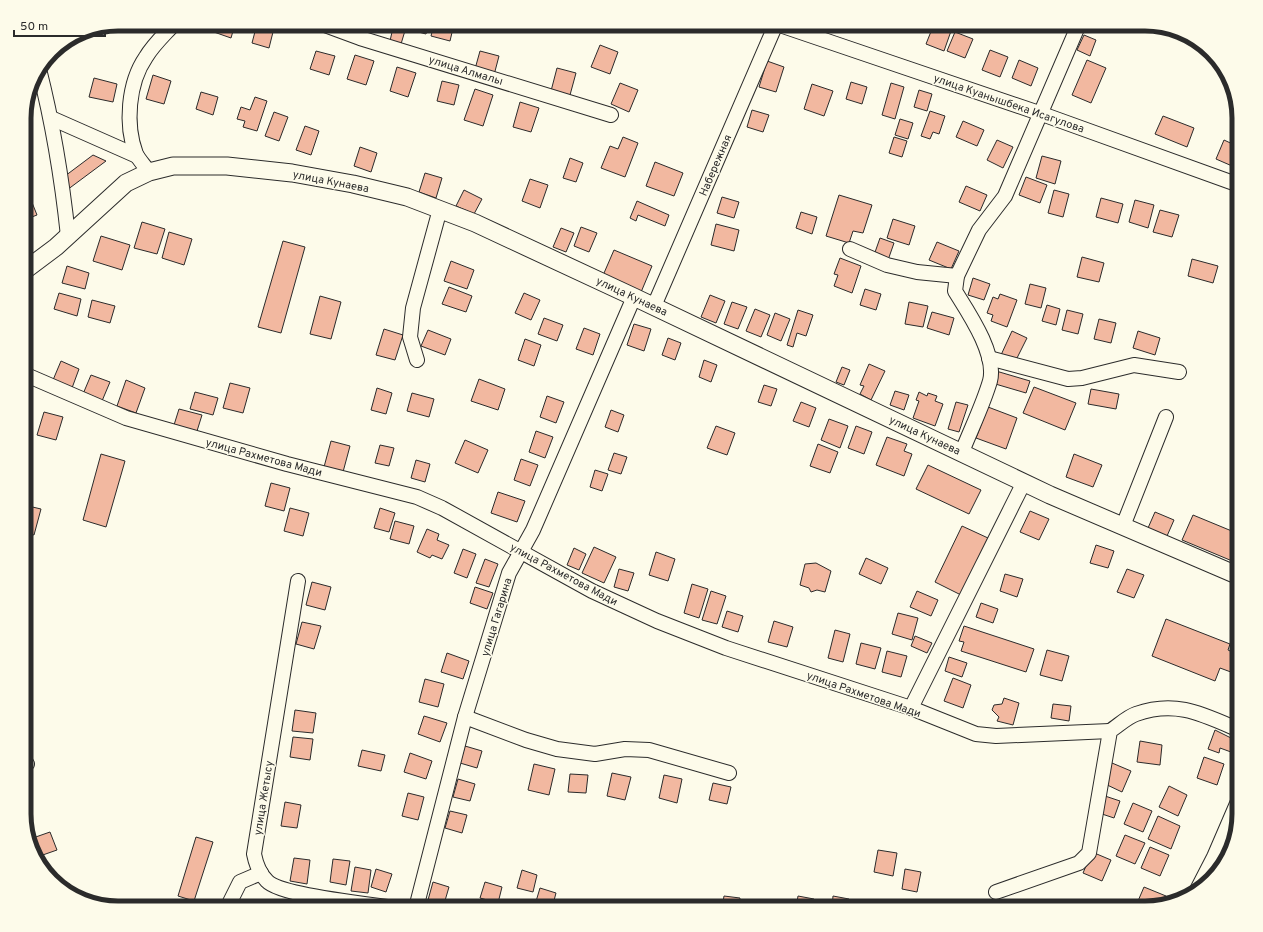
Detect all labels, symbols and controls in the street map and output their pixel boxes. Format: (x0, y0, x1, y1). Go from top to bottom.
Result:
scale bar (14, 12, 105, 38)
text: 50 m (20, 19, 48, 35)
street label: улица Алмалы (427, 53, 504, 89)
street label: улица Куанышбека Исагулова (931, 71, 1086, 136)
street label: Набережная (697, 132, 735, 198)
street label: улица Кунаева (292, 168, 370, 196)
street label: улица Кунаева (594, 274, 670, 320)
street label: улица Кунаева (887, 413, 963, 459)
street label: улица Рахметова Мади (204, 436, 324, 480)
street label: улица Рахметова Мади (507, 541, 620, 609)
street label: улица Гагарина (478, 576, 516, 658)
street label: улица Рахметова Мади (805, 669, 923, 721)
street label: улица Жетысу (251, 760, 277, 836)

